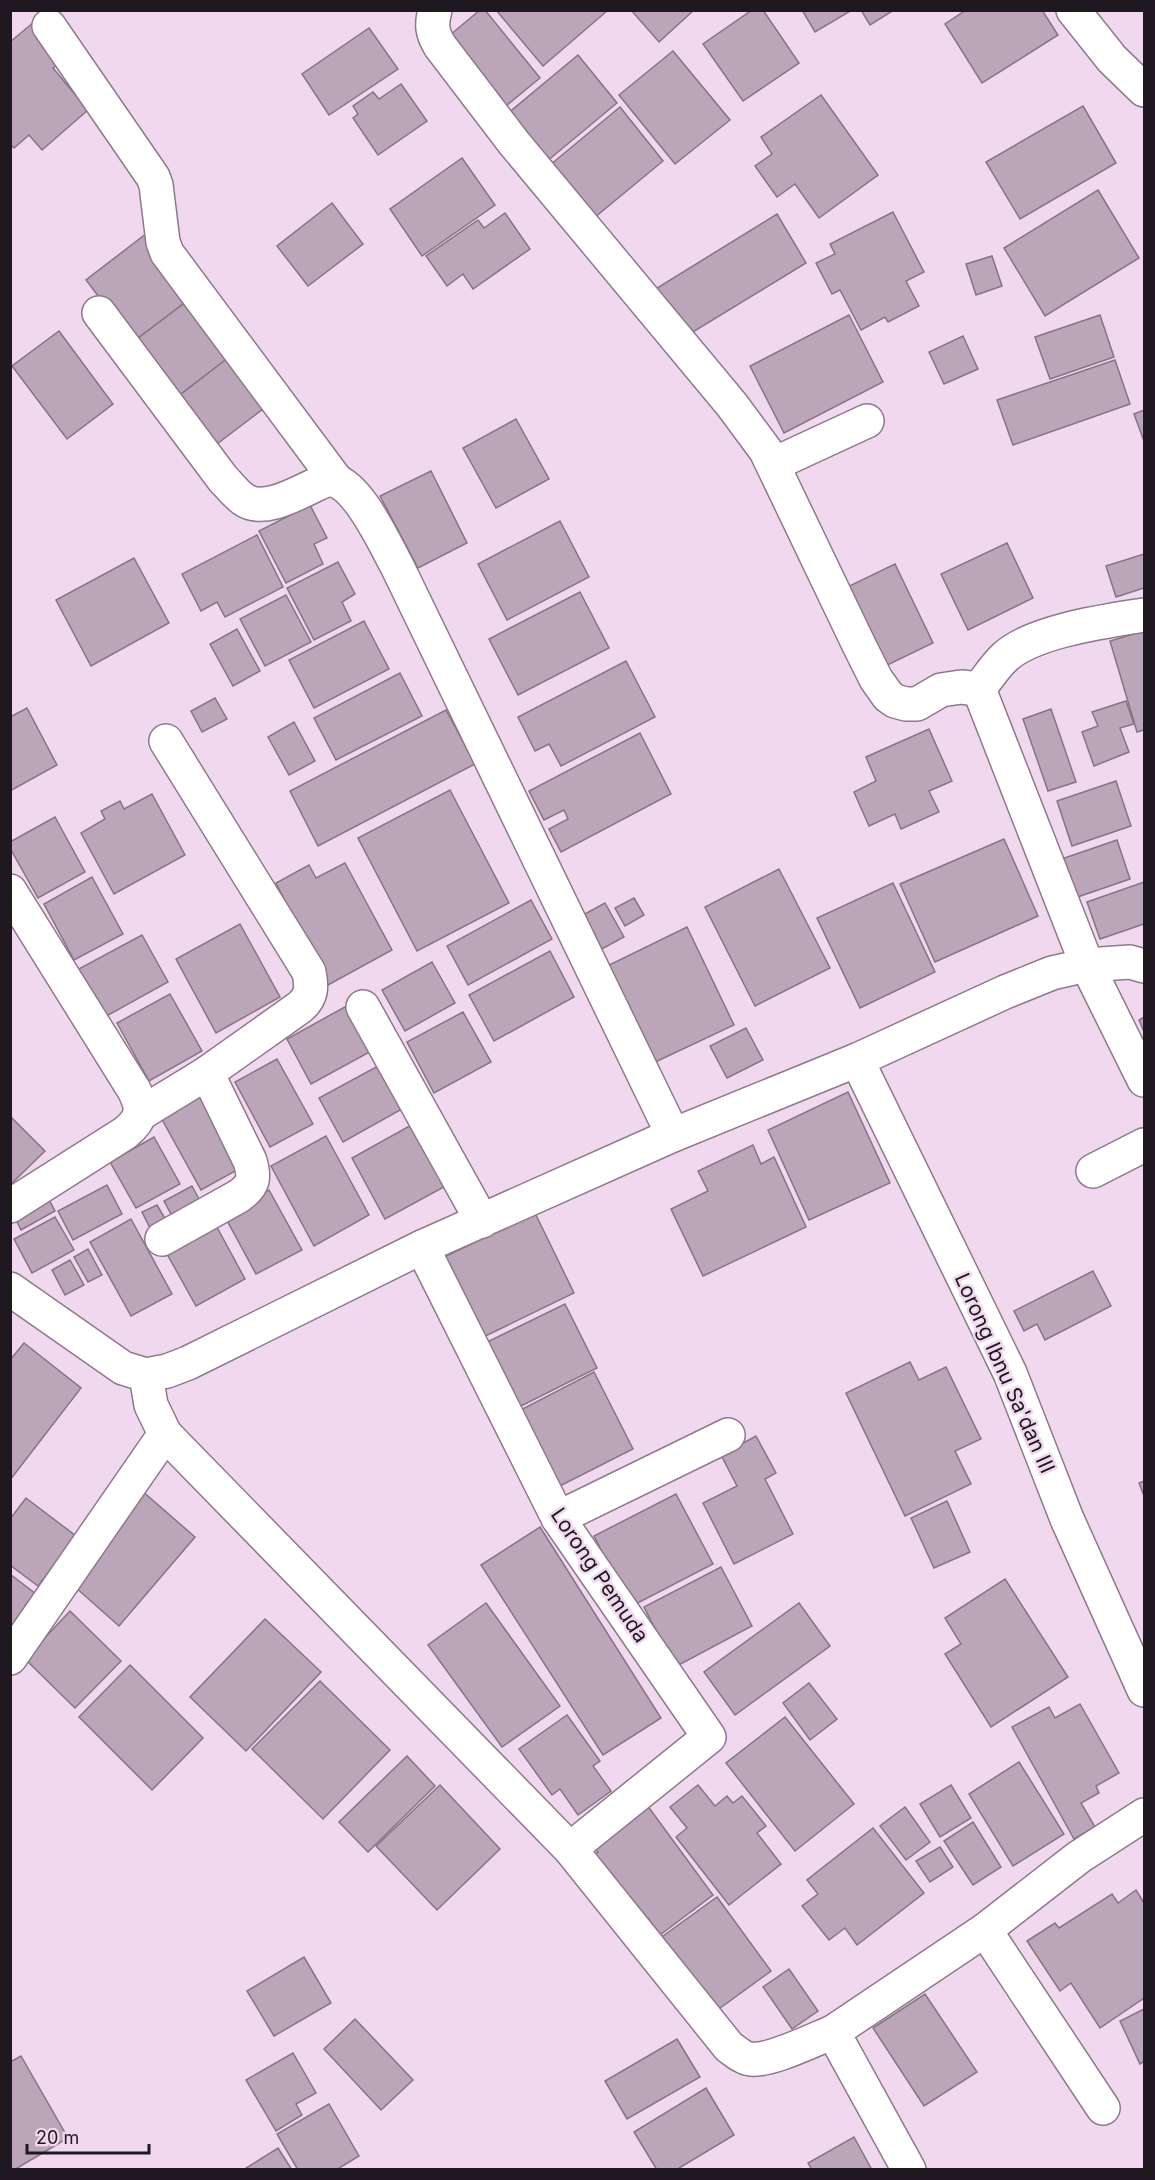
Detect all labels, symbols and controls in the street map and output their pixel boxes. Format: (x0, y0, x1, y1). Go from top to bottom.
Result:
street label: Lorong Ibnu Sa'dan III (950, 1269, 1060, 1477)
street label: Lorong Pemuda (546, 1503, 654, 1647)
scale bar (27, 2117, 148, 2155)
text: 20 m (36, 2127, 79, 2148)

